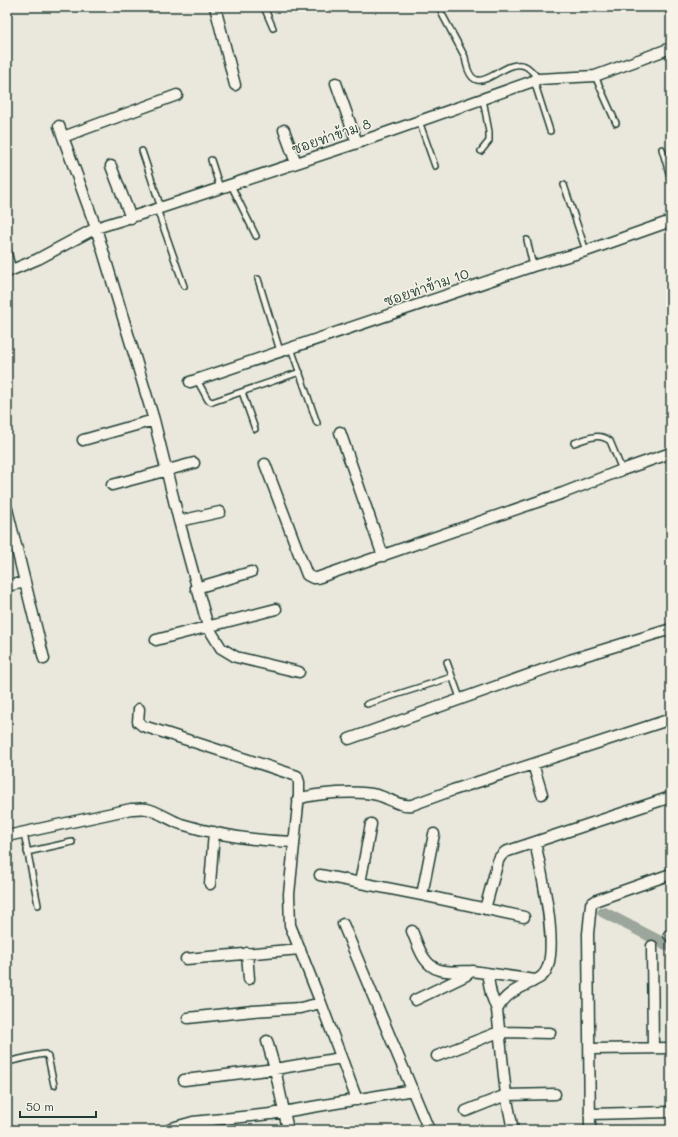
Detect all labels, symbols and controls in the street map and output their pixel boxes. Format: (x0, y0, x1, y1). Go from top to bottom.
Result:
street label: ซอยท่าข้าม 8 (289, 114, 373, 158)
street label: ซอยท่าข้าม 10 (381, 263, 472, 310)
scale bar (20, 1093, 96, 1119)
text: 50 m (26, 1098, 54, 1114)

